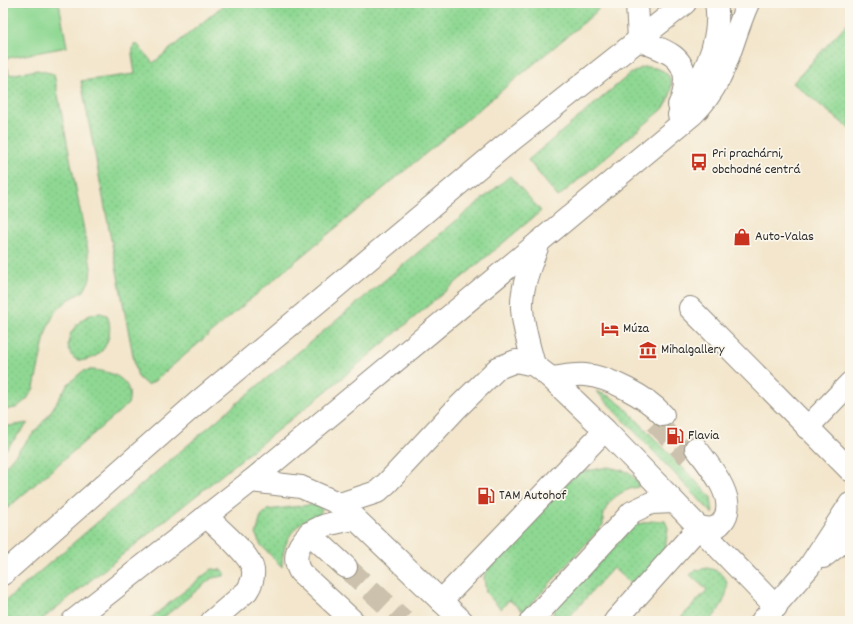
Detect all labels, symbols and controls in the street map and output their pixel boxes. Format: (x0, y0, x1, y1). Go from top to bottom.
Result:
place label: Pri prachárni, obchodné centrá (712, 144, 800, 180)
bus stop icon: Pri prachárni, obchodné centrá (689, 152, 709, 172)
shop icon: Auto-Valas (732, 227, 752, 247)
place label: Auto-Valas (755, 227, 814, 247)
hotel icon: Múza (600, 319, 620, 339)
place label: Múza (623, 319, 650, 339)
museum icon: Mihalgallery (638, 340, 658, 360)
place label: Mihalgallery (661, 340, 725, 360)
fuel station icon: Flavia (665, 426, 685, 446)
place label: Flavia (688, 426, 720, 446)
fuel station icon: TAM Autohof (476, 486, 496, 506)
place label: TAM Autohof (499, 486, 567, 506)

